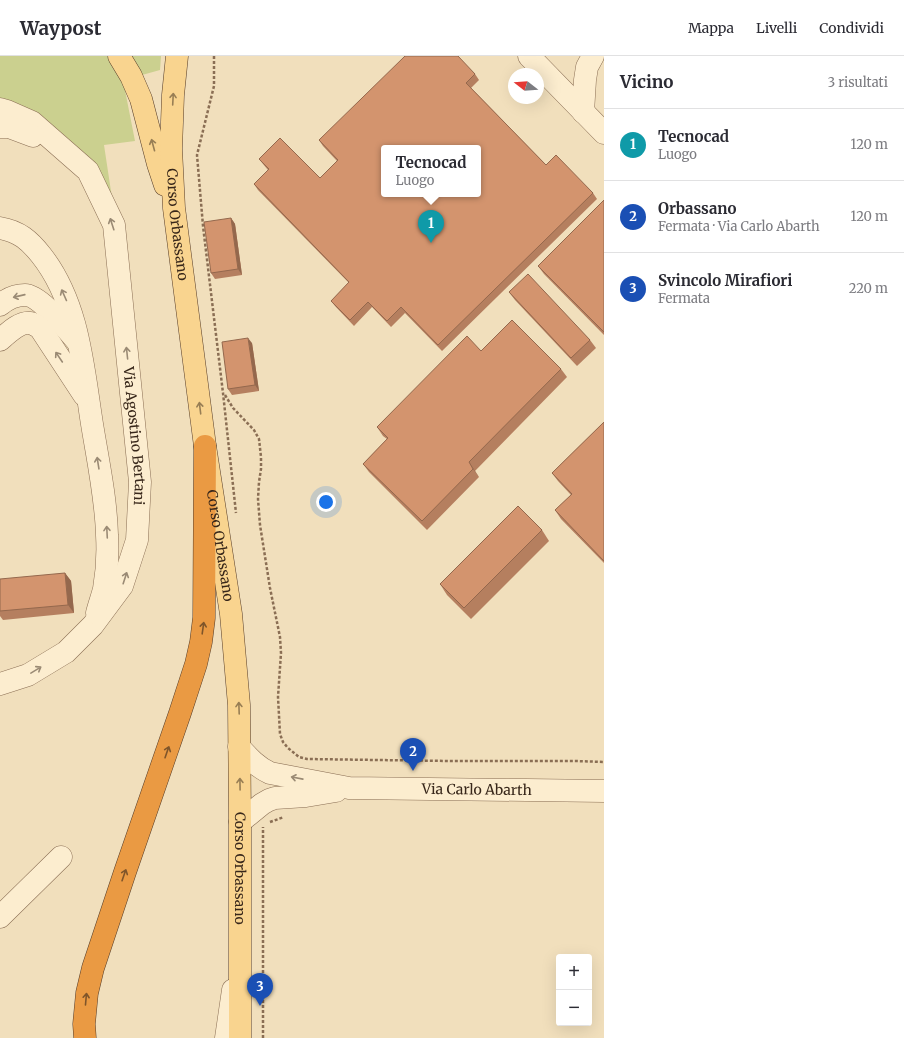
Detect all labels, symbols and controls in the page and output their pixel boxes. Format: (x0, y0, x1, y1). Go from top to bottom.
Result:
text: Waypost (20, 16, 101, 40)
text: Mappa (688, 19, 734, 37)
text: Livelli (756, 19, 797, 37)
text: Condividi (819, 19, 884, 37)
north arrow (508, 68, 544, 104)
text: Vicino (620, 71, 673, 93)
text: 3 risultati (828, 74, 888, 91)
one-way arrow (169, 93, 177, 106)
text: Tecnocad (658, 127, 729, 146)
text: 1 (630, 136, 636, 153)
text: 120 m (850, 136, 888, 153)
one-way arrow (148, 138, 156, 151)
popup (381, 145, 481, 197)
text: Luogo (658, 146, 697, 163)
text: Tecnocad (395, 153, 467, 172)
street label: Corso Orbassano (163, 168, 192, 282)
text: Luogo (395, 172, 434, 189)
text: Orbassano (658, 199, 736, 218)
text: 2 (629, 208, 637, 225)
text: 120 m (850, 208, 888, 225)
pin: 1 (418, 210, 444, 243)
one-way arrow (108, 218, 115, 231)
text: Fermata · Via Carlo Abarth (658, 218, 820, 235)
text: Svincolo Mirafiori (658, 271, 792, 290)
text: 3 (629, 280, 637, 297)
text: 220 m (849, 280, 888, 297)
one-way arrow (60, 289, 68, 301)
text: Fermata (658, 290, 710, 307)
one-way arrow (13, 293, 26, 300)
one-way arrow (123, 347, 130, 360)
one-way arrow (55, 351, 63, 362)
street label: Via Agostino Bertani (119, 365, 149, 506)
one-way arrow (196, 402, 203, 415)
one-way arrow (94, 457, 102, 470)
street label: Corso Orbassano (203, 488, 238, 603)
your location (316, 492, 336, 512)
one-way arrow (103, 526, 110, 539)
one-way arrow (121, 573, 129, 585)
one-way arrow (199, 621, 206, 634)
one-way arrow (30, 666, 42, 674)
one-way arrow (235, 702, 242, 715)
pin: 2 (400, 738, 426, 771)
one-way arrow (163, 747, 171, 759)
one-way arrow (290, 774, 303, 782)
one-way arrow (236, 778, 244, 791)
street label: Via Carlo Abarth (421, 780, 532, 799)
street label: Corso Orbassano (231, 812, 249, 925)
one-way arrow (120, 869, 128, 881)
map controls (556, 954, 592, 1026)
button: + (556, 954, 592, 990)
pin: 3 (247, 973, 273, 1006)
button: − (556, 990, 592, 1026)
one-way arrow (83, 993, 90, 1006)

